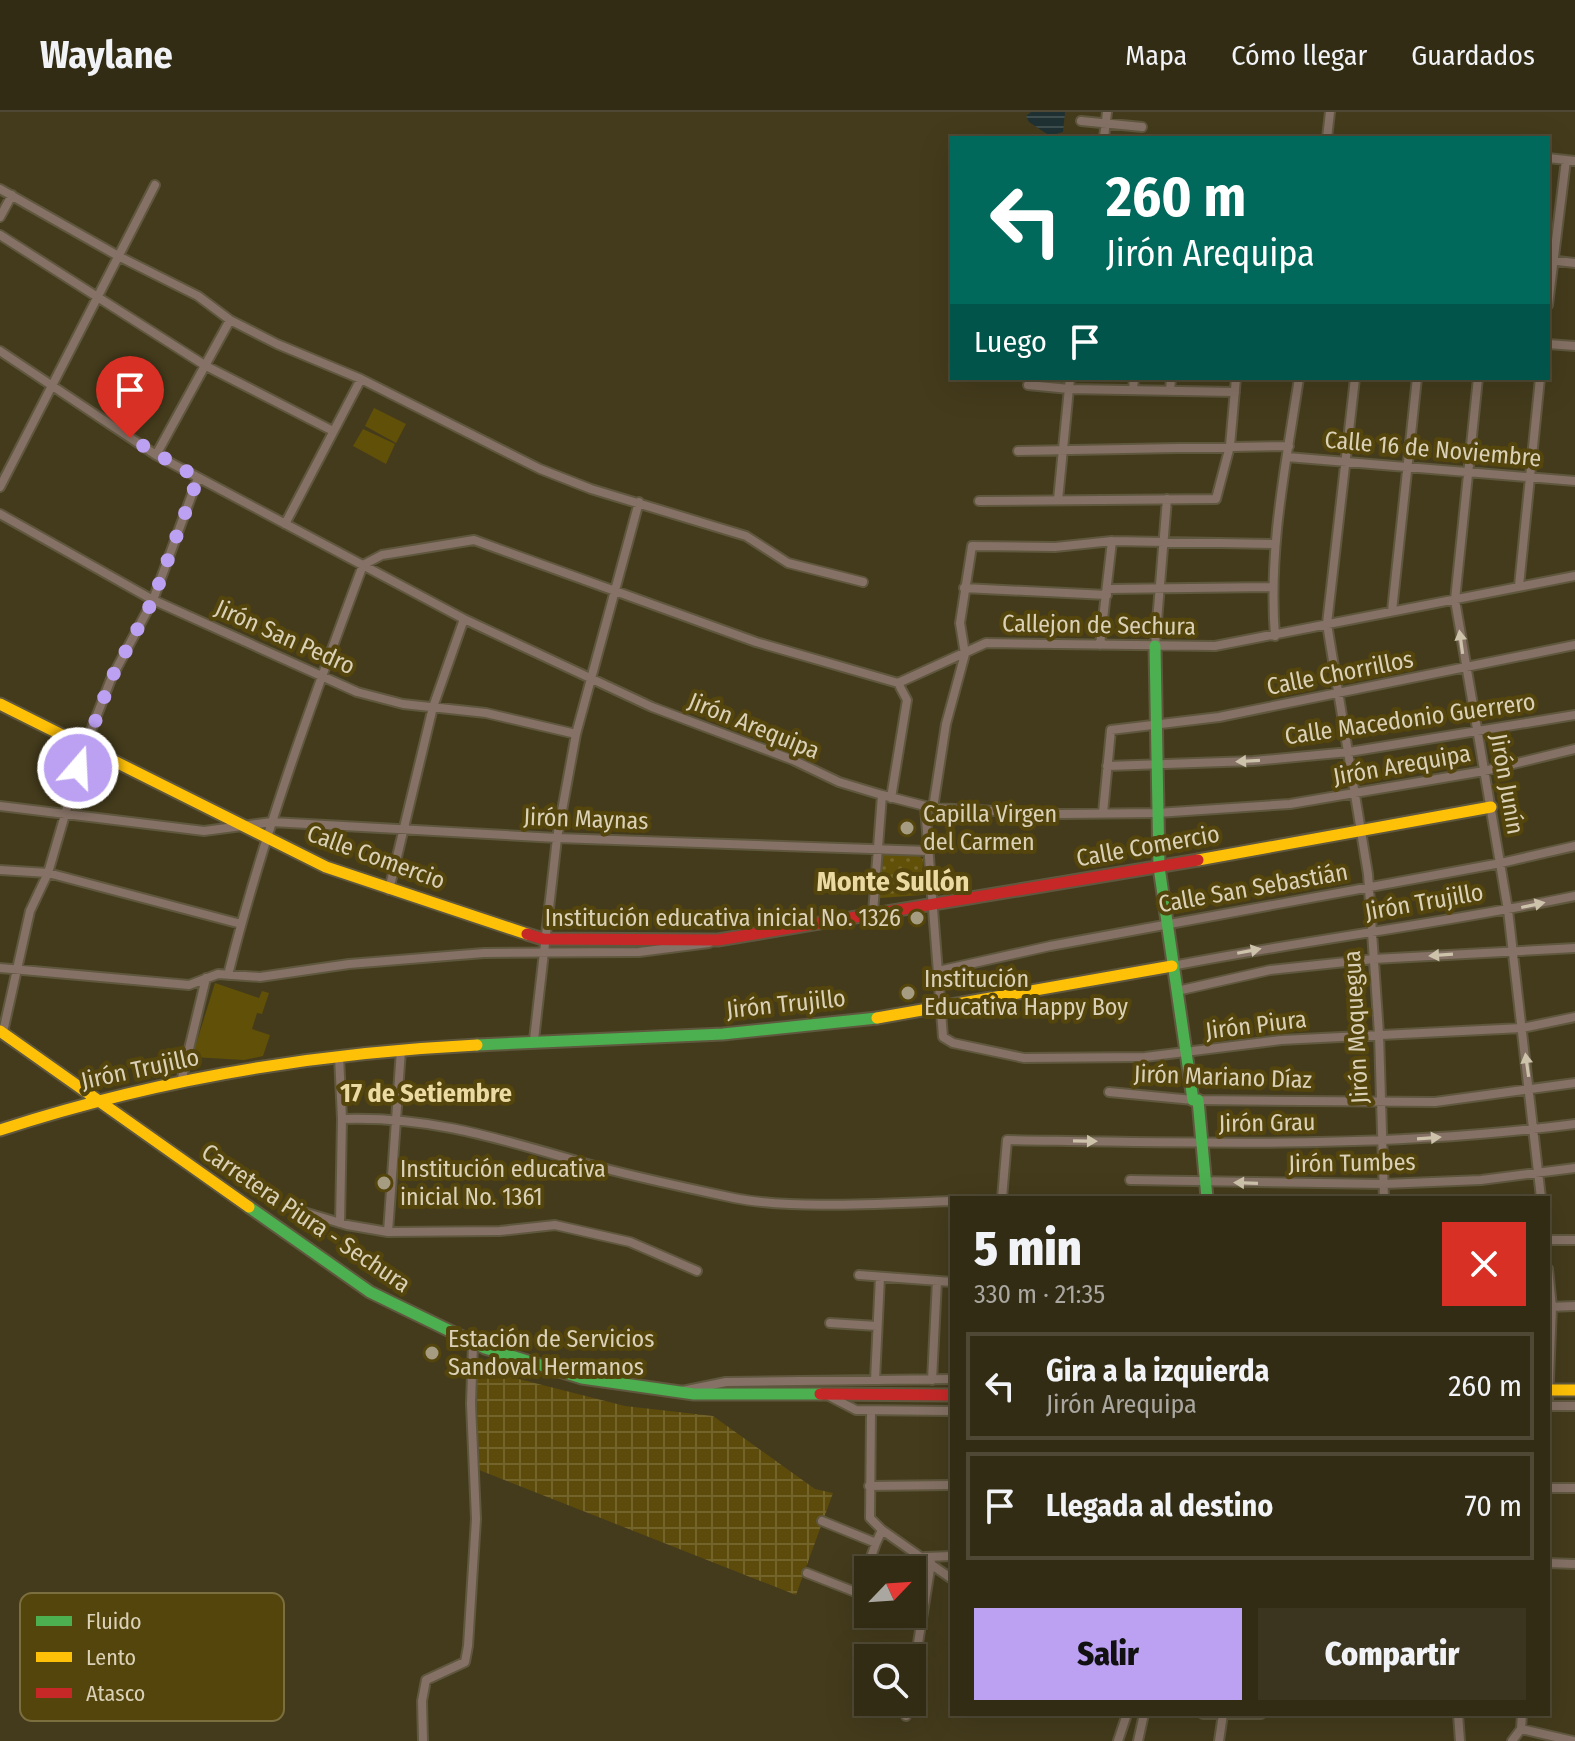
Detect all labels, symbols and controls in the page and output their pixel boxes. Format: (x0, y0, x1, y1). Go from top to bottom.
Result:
text: Waylane (40, 32, 173, 78)
text: Mapa (1125, 39, 1187, 72)
text: Cómo llegar (1231, 39, 1367, 72)
text: Guardados (1411, 39, 1535, 72)
text: 260 m (1106, 164, 1246, 231)
icon: left (974, 168, 1078, 272)
text: Jirón Arequipa (1106, 232, 1315, 276)
icon: arrive (1063, 320, 1107, 364)
text: Luego (974, 324, 1047, 360)
pin (96, 356, 164, 438)
icon: arrive (108, 368, 152, 412)
street label: Calle 16 de Noviembre (1324, 426, 1542, 472)
street label: Jirón San Pedro (211, 594, 359, 680)
street label: Callejon de Sechura (1002, 609, 1196, 641)
one-way arrow (1454, 629, 1467, 654)
street label: Calle Chorrillos (1264, 645, 1416, 701)
street label: Jirón Arequipa (684, 687, 824, 765)
street label: Calle Macedonio Guerrero (1283, 688, 1537, 750)
position arrow (36, 726, 120, 810)
street label: Jirón Junín (1484, 732, 1530, 836)
street label: Jirón Arequipa (1331, 739, 1473, 791)
one-way arrow (1236, 755, 1261, 768)
place label: Capilla Virgen del Carmen (923, 800, 1057, 856)
street label: Jirón Maynas (523, 803, 649, 835)
street label: Calle Comercio (303, 819, 449, 895)
marker: Capilla Virgen del Carmen (898, 819, 916, 837)
street label: Calle Comercio (1074, 820, 1222, 872)
street label: Calle San Sebastián (1156, 858, 1350, 918)
district label: Monte Sullón (817, 865, 970, 898)
street label: Jirón Trujillo (1363, 878, 1485, 926)
one-way arrow (1521, 898, 1546, 911)
place label: Institución educativa inicial No. 1326 (545, 904, 901, 932)
marker: Institución educativa inicial No. 1326 (908, 909, 926, 927)
one-way arrow (1237, 945, 1262, 957)
one-way arrow (1428, 949, 1453, 962)
street label: Jirón Moquegua (1338, 950, 1374, 1104)
place label: Institución Educativa Happy Boy (924, 965, 1128, 1021)
street label: Jirón Trujillo (725, 984, 847, 1024)
marker: Institución Educativa Happy Boy (899, 984, 917, 1002)
street label: Jirón Piura (1204, 1005, 1308, 1045)
street label: Jirón Trujillo (78, 1043, 202, 1095)
one-way arrow (1520, 1052, 1533, 1077)
street label: Jirón Mariano Díaz (1133, 1060, 1313, 1094)
district label: 17 de Setiembre (340, 1078, 512, 1109)
street label: Jirón Grau (1218, 1108, 1316, 1138)
one-way arrow (1417, 1131, 1442, 1144)
one-way arrow (1073, 1135, 1098, 1148)
street label: Carretera Piura - Sechura (196, 1138, 416, 1298)
street label: Jirón Tumbes (1288, 1148, 1416, 1178)
place label: Institución educativa inicial No. 1361 (400, 1155, 606, 1211)
marker: Institución educativa inicial No. 1361 (375, 1174, 393, 1192)
one-way arrow (1233, 1177, 1258, 1190)
text: 5 min (974, 1220, 1082, 1278)
button: close (1442, 1222, 1526, 1306)
text: 330 m · 21:35 (974, 1279, 1105, 1310)
place label: Estación de Servicios Sandoval Hermanos (448, 1325, 654, 1381)
marker: Estación de Servicios Sandoval Hermanos (423, 1344, 441, 1362)
text: Gira a la izquierda (1046, 1353, 1269, 1389)
icon: left (978, 1364, 1022, 1408)
text: 260 m (1448, 1368, 1522, 1404)
text: Jirón Arequipa (1046, 1389, 1197, 1420)
icon: arrive (978, 1484, 1022, 1528)
text: Llegada al destino (1046, 1488, 1273, 1524)
text: 70 m (1464, 1488, 1522, 1524)
north arrow (854, 1556, 926, 1628)
map controls (854, 1556, 926, 1716)
legend (20, 1593, 284, 1721)
text: Fluido (86, 1608, 142, 1635)
button: Salir (974, 1608, 1242, 1700)
button: Compartir (1258, 1608, 1526, 1700)
text: Lento (86, 1644, 136, 1671)
button: search (854, 1644, 926, 1716)
text: Atasco (86, 1680, 145, 1707)

